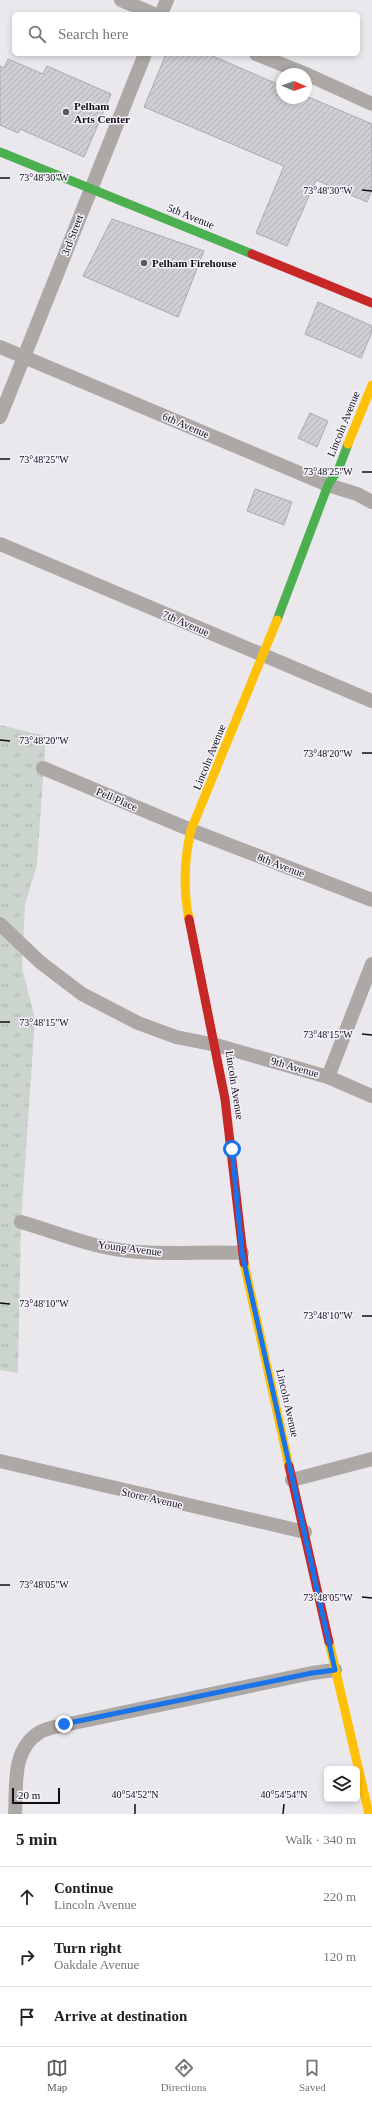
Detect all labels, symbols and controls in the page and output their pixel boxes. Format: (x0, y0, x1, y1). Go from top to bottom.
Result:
search box (12, 12, 360, 56)
icon: search (26, 23, 48, 45)
text: Search here (58, 26, 128, 42)
north arrow (276, 68, 312, 104)
place label: Pelham Arts Center (74, 100, 130, 125)
marker: Pelham Arts Center (61, 107, 71, 117)
text: 73°48'30"W (19, 172, 69, 183)
text: 73°48'30"W (303, 185, 353, 196)
street label: 5th Avenue (166, 201, 216, 231)
street label: 3rd Street (59, 213, 85, 257)
place label: Pelham Firehouse (152, 257, 237, 269)
marker: Pelham Firehouse (139, 258, 149, 268)
street label: Lincoln Avenue (324, 389, 362, 459)
street label: 6th Avenue (161, 410, 211, 440)
text: 73°48'25"W (19, 454, 69, 465)
text: 73°48'25"W (303, 466, 353, 477)
street label: 7th Avenue (161, 608, 211, 638)
street label: Lincoln Avenue (190, 722, 228, 792)
text: 73°48'20"W (19, 735, 69, 746)
text: 73°48'20"W (303, 748, 353, 759)
street label: Pell Place (95, 785, 140, 813)
street label: 8th Avenue (256, 851, 306, 880)
text: 73°48'15"W (19, 1017, 69, 1028)
text: 73°48'15"W (303, 1029, 353, 1040)
street label: Lincoln Avenue (224, 1050, 246, 1120)
street label: 9th Avenue (270, 1054, 321, 1080)
route start (223, 1140, 241, 1158)
street label: Young Avenue (97, 1238, 163, 1258)
text: 73°48'10"W (19, 1298, 69, 1309)
text: 73°48'10"W (303, 1310, 353, 1321)
street label: Lincoln Avenue (274, 1368, 302, 1438)
street label: Storer Avenue (120, 1485, 184, 1511)
text: 73°48'05"W (19, 1579, 69, 1590)
text: 73°48'05"W (303, 1592, 353, 1603)
route end (55, 1715, 73, 1733)
map controls (324, 1766, 360, 1802)
button: layers (324, 1766, 360, 1802)
scale bar (12, 1786, 60, 1805)
text: 20 m (18, 1789, 40, 1801)
text: 40°54'52"N (111, 1789, 159, 1800)
text: 40°54'54"N (260, 1789, 308, 1800)
text: 5 min (16, 1830, 57, 1849)
text: Walk · 340 m (285, 1832, 356, 1847)
text: Continue (54, 1880, 113, 1896)
icon: ahead (16, 1886, 38, 1908)
text: 220 m (323, 1889, 356, 1904)
text: Lincoln Avenue (54, 1897, 136, 1912)
text: Turn right (54, 1940, 121, 1956)
icon: right (16, 1946, 38, 1968)
text: 120 m (323, 1949, 356, 1964)
text: Oakdale Avenue (54, 1957, 139, 1972)
icon: arrive (16, 2006, 38, 2028)
text: Arrive at destination (54, 2008, 187, 2024)
tab: Map (46, 2057, 68, 2093)
tab: Directions (161, 2057, 206, 2093)
tab: Saved (299, 2057, 326, 2093)

